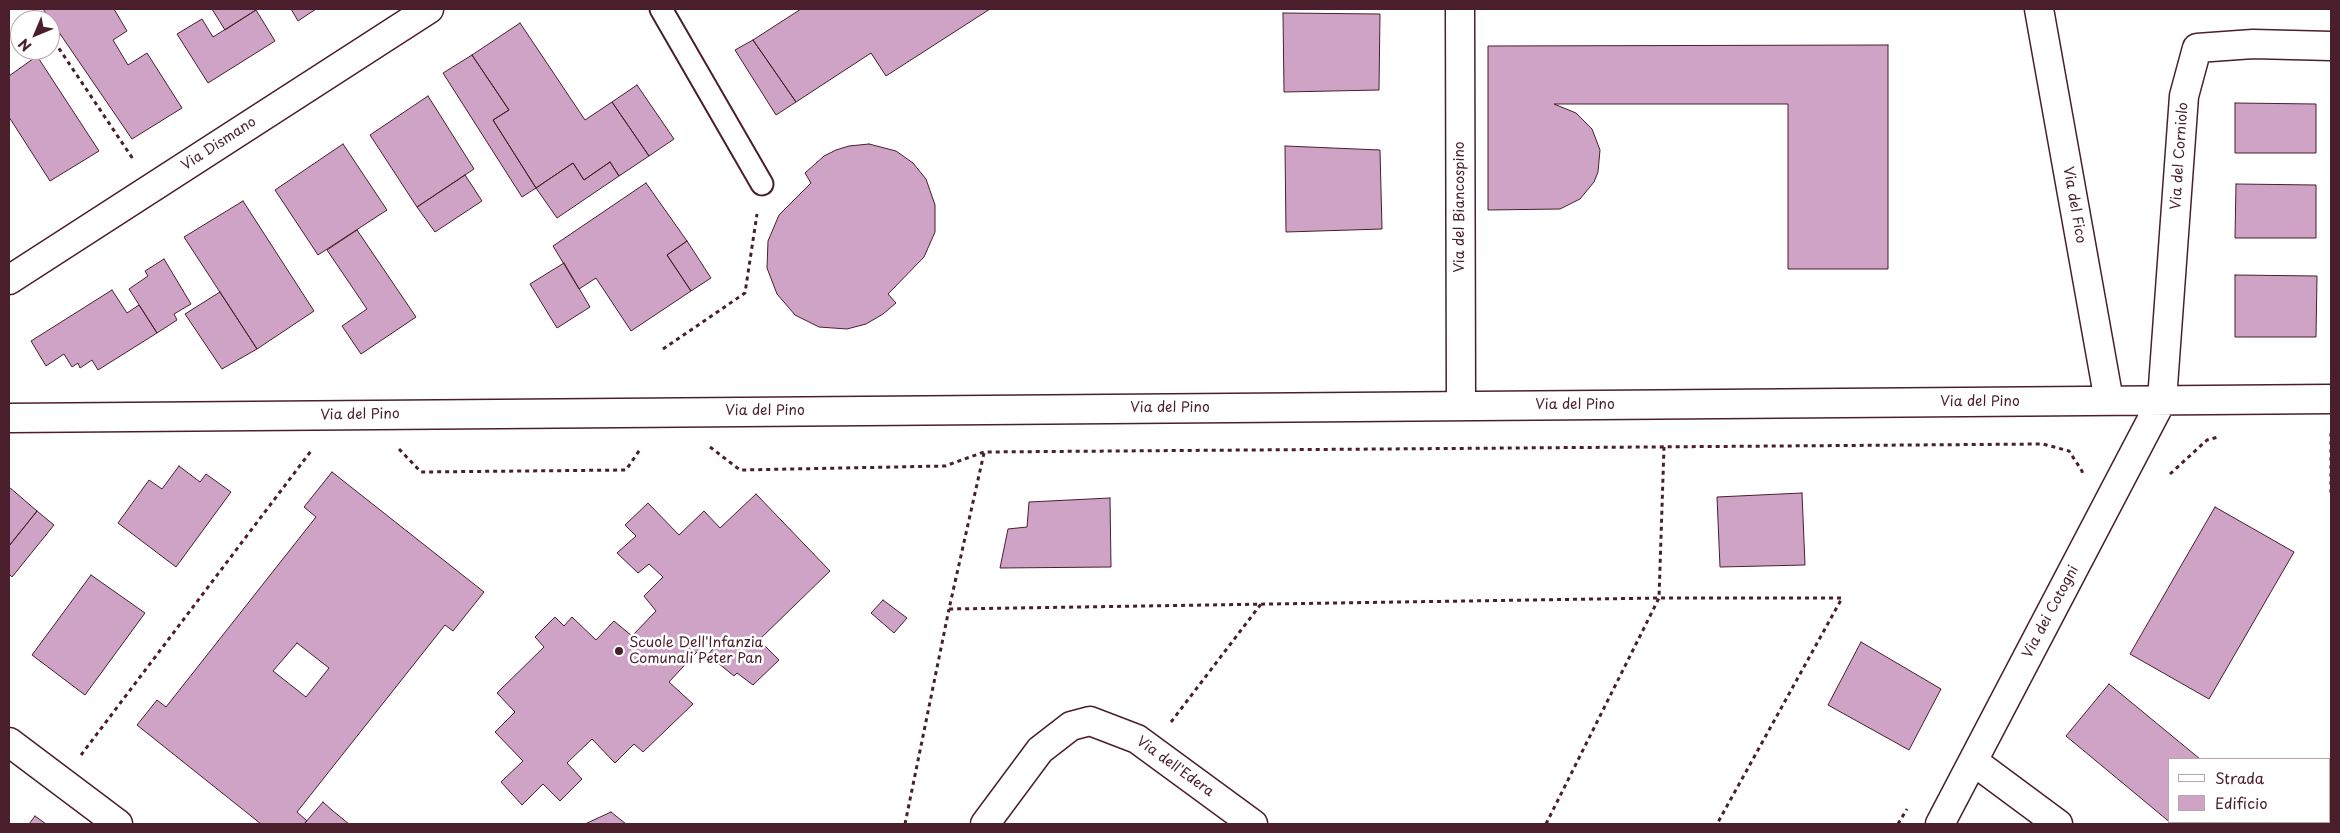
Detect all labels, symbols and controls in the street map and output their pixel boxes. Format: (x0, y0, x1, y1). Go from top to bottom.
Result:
north arrow (10, 10, 60, 60)
text: N (13, 34, 36, 57)
street label: Via del Corniolo (2168, 102, 2192, 210)
street label: Via Dismano (179, 114, 259, 174)
street label: Via del Biancospino (1452, 141, 1468, 273)
street label: Via del Fico (2059, 165, 2089, 245)
street label: Via del Pino (1940, 394, 2020, 410)
street label: Via del Pino (1535, 397, 1615, 413)
street label: Via del Pino (1130, 400, 1210, 416)
street label: Via del Pino (725, 403, 805, 419)
street label: Via del Pino (320, 406, 400, 424)
street label: Via dei Cotogni (2020, 563, 2082, 661)
place label: Scuole Dell'Infanzia Comunali Peter Pan (629, 635, 763, 668)
marker: Scuole Dell'Infanzia Comunali Peter Pan (613, 645, 625, 657)
street label: Via dell'Edera (1133, 733, 1217, 801)
legend (2168, 758, 2330, 823)
text: Strada (2215, 766, 2264, 789)
text: Edificio (2215, 791, 2268, 814)

